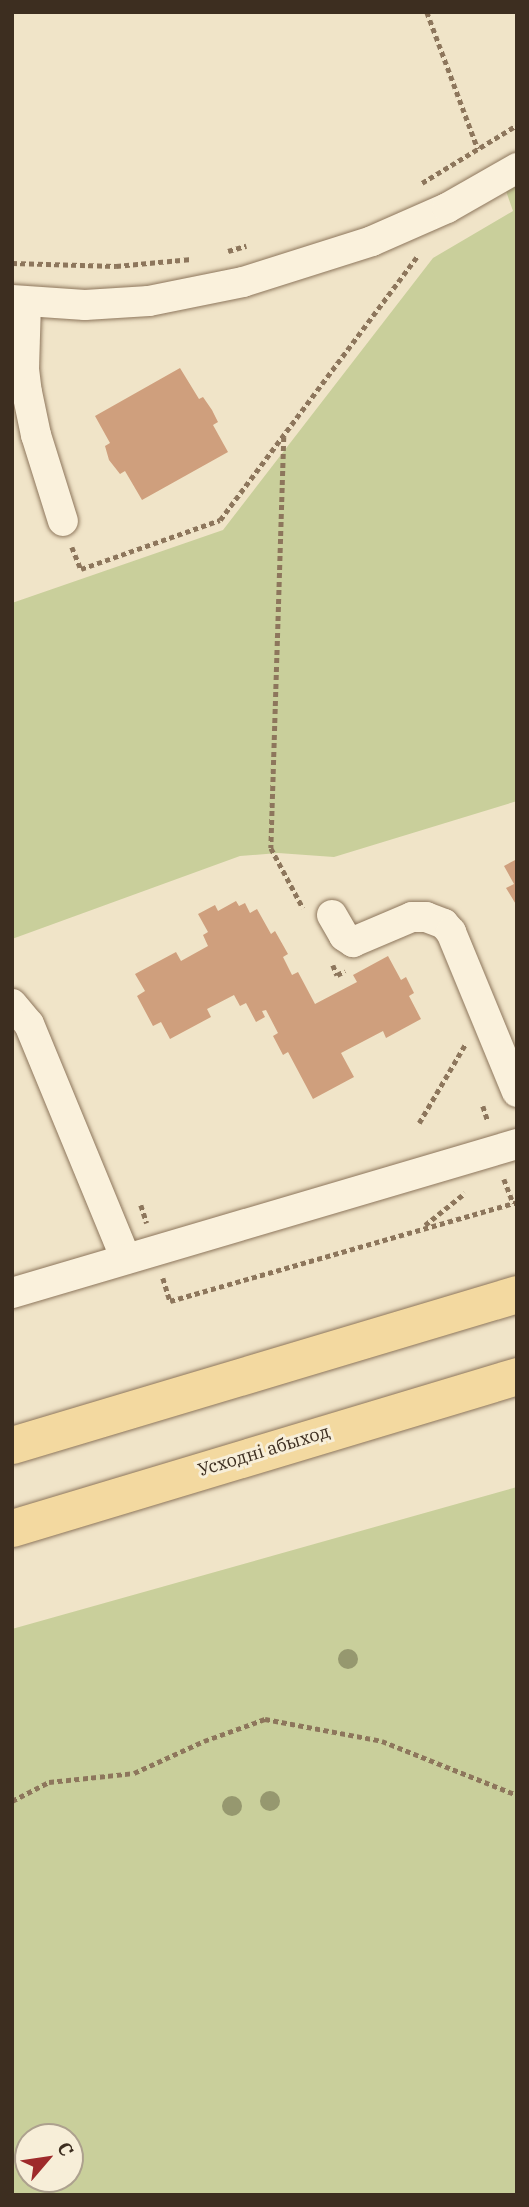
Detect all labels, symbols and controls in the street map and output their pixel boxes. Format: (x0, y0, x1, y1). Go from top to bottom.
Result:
street label: Усходні абыход (196, 1421, 332, 1481)
north arrow (14, 2123, 84, 2193)
text: С (52, 2137, 79, 2160)

